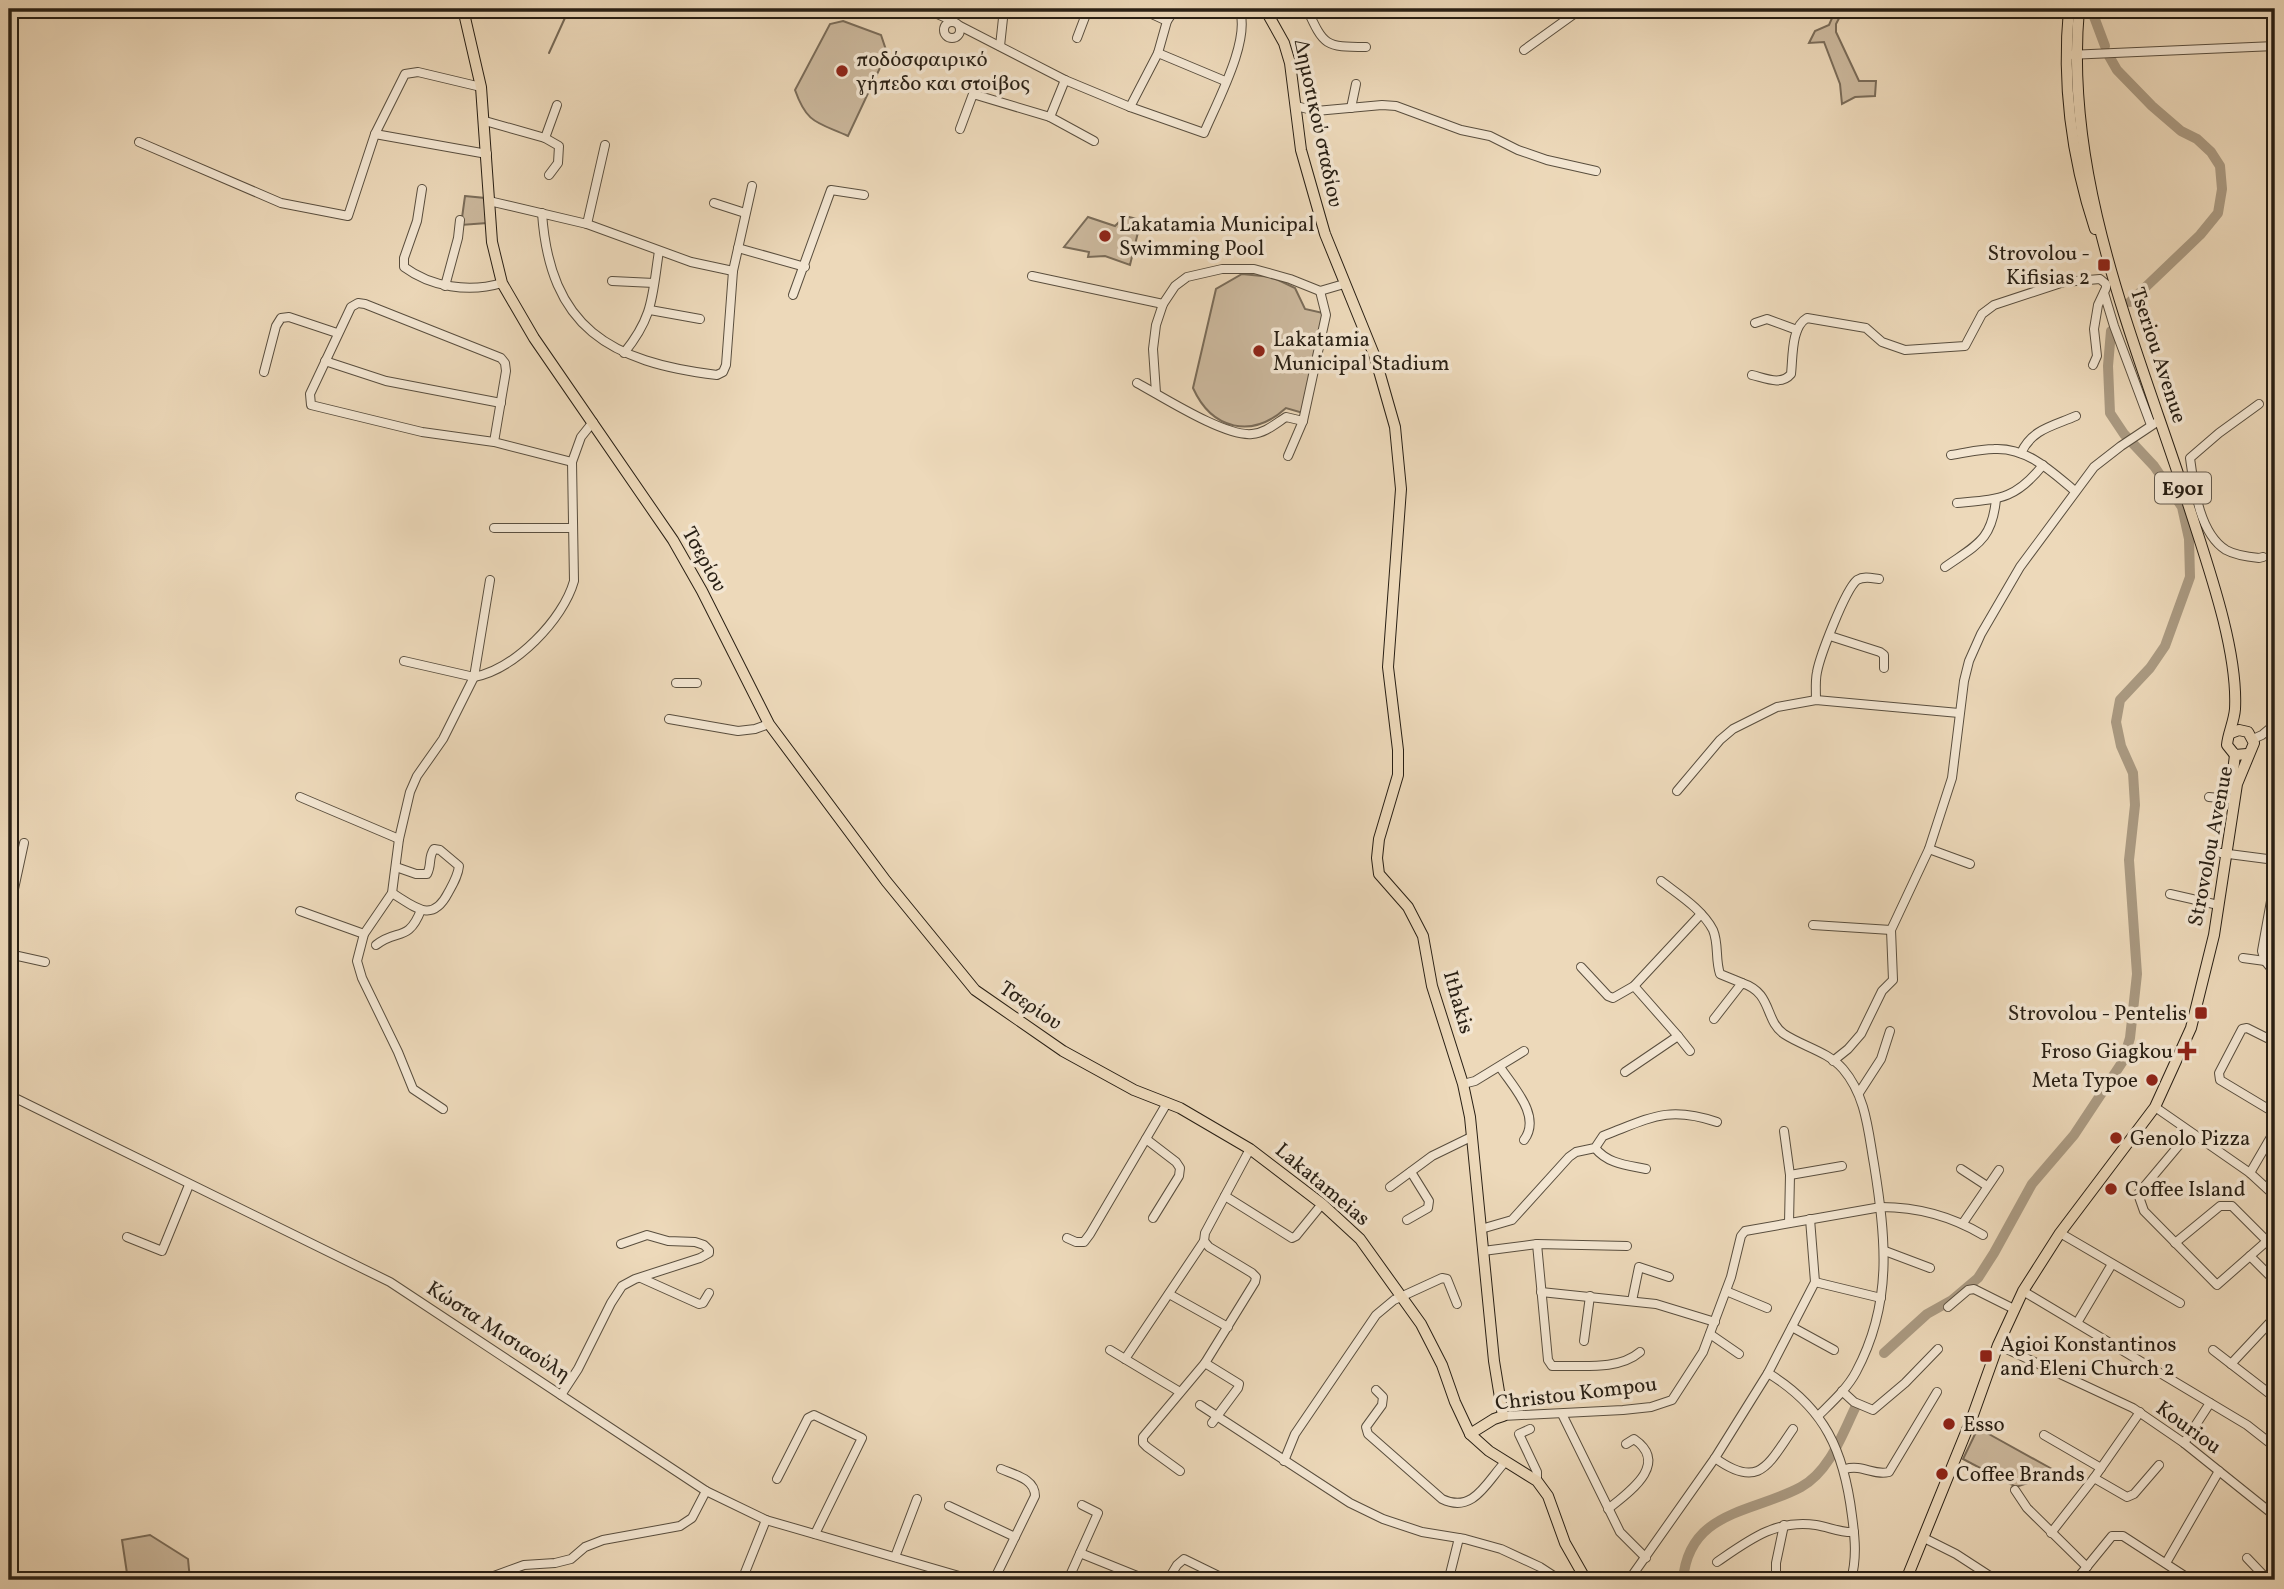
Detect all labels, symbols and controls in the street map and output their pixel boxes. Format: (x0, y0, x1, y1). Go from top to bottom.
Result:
street label: Δημοτικού σταδίου (1286, 37, 1349, 210)
place label: ποδόσφαιρικό γήπεδο και στοίβος (856, 46, 1030, 99)
marker: ποδόσφαιρικό γήπεδο και στοίβος (834, 63, 850, 79)
place label: Lakatamia Municipal Swimming Pool (1119, 211, 1315, 264)
marker: Lakatamia Municipal Swimming Pool (1097, 228, 1113, 244)
place label: Strovolou - Kifisias 2 (1988, 240, 2090, 293)
marker: Strovolou - Kifisias 2 (2096, 257, 2112, 273)
street label: Tseriou Avenue (2122, 284, 2193, 427)
place label: Lakatamia Municipal Stadium (1273, 326, 1450, 379)
marker: Lakatamia Municipal Stadium (1251, 343, 1267, 359)
road number: E901 (2155, 472, 2211, 503)
street label: Τσερίου (674, 522, 733, 597)
street label: Strovolou Avenue (2182, 764, 2241, 929)
street label: Ithakis (1435, 967, 1480, 1037)
street label: Τσερίου (993, 975, 1067, 1038)
place label: Strovolou - Pentelis (2008, 1000, 2187, 1029)
marker: Strovolou - Pentelis (2193, 1005, 2209, 1021)
place label: Froso Giagkou (2041, 1038, 2173, 1067)
marker: Froso Giagkou (2179, 1043, 2195, 1059)
place label: Meta Typoe (2032, 1067, 2138, 1096)
marker: Meta Typoe (2144, 1072, 2160, 1088)
place label: Genolo Pizza (2130, 1125, 2250, 1154)
marker: Genolo Pizza (2108, 1130, 2124, 1146)
street label: Lakatameias (1268, 1137, 1376, 1234)
place label: Coffee Island (2125, 1176, 2246, 1205)
marker: Coffee Island (2103, 1181, 2119, 1197)
street label: Κώστα Μισιαούλη (420, 1275, 576, 1390)
place label: Agioi Konstantinos and Eleni Church 2 (2000, 1331, 2176, 1384)
marker: Agioi Konstantinos and Eleni Church 2 (1978, 1348, 1994, 1364)
street label: Christou Kompou (1494, 1370, 1659, 1419)
street label: Kouriou (2149, 1395, 2227, 1462)
place label: Esso (1963, 1411, 2005, 1440)
marker: Esso (1941, 1416, 1957, 1432)
place label: Coffee Brands (1956, 1461, 2085, 1490)
marker: Coffee Brands (1934, 1466, 1950, 1482)

